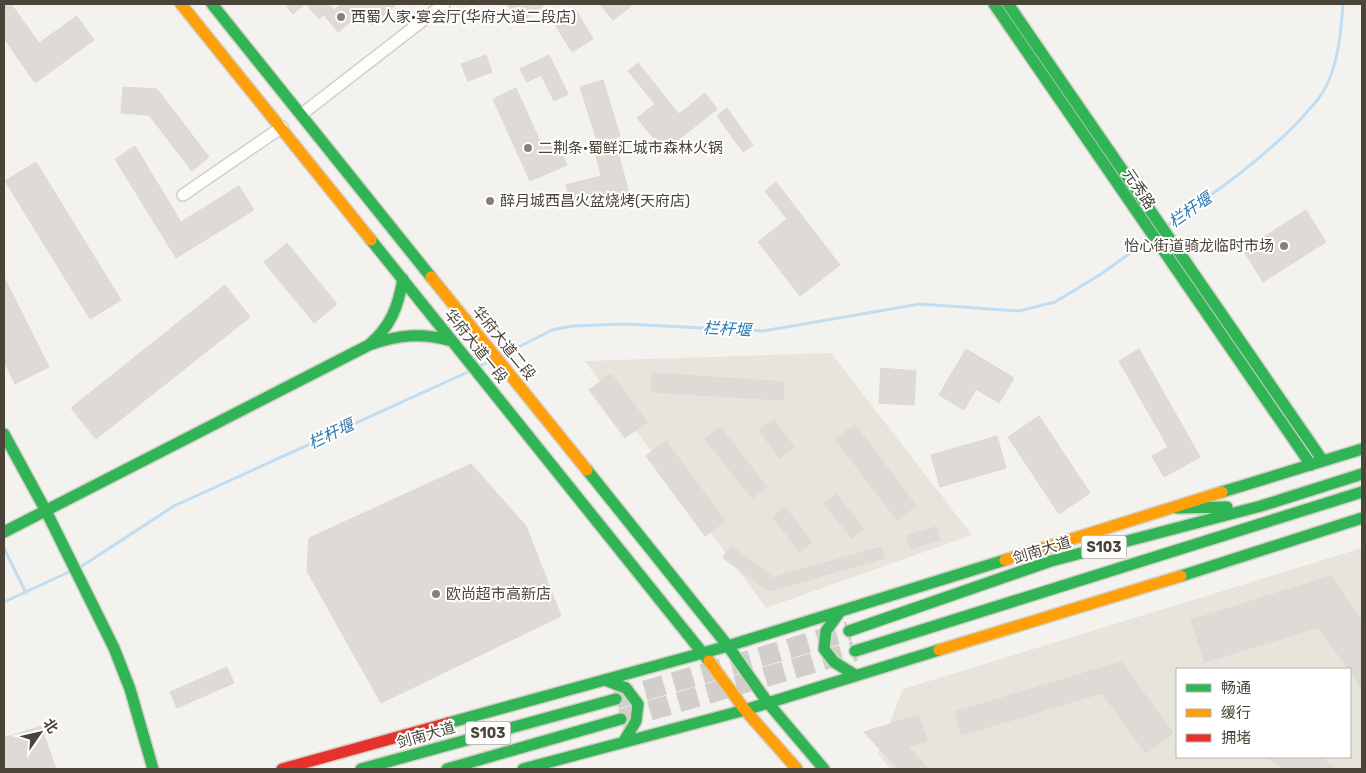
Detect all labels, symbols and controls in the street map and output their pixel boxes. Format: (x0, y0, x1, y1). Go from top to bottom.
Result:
place label: 西蜀人家·宴会厅(华府大道二段店) (351, 8, 576, 26)
marker: 西蜀人家·宴会厅(华府大道二段店) (335, 11, 347, 23)
place label: 二荆条·蜀鲜汇城市森林火锅 (538, 139, 723, 157)
marker: 二荆条·蜀鲜汇城市森林火锅 (522, 142, 534, 154)
street label: 元秀路 (1119, 165, 1159, 213)
water label: 栏杆堰 (1165, 187, 1218, 232)
place label: 醉月城西昌火盆烧烤(天府店) (500, 192, 690, 210)
marker: 醉月城西昌火盆烧烤(天府店) (484, 195, 496, 207)
place label: 怡心街道骑龙临时市场 (1124, 237, 1274, 255)
marker: 怡心街道骑龙临时市场 (1278, 240, 1290, 252)
street label: 华府大道二段 (469, 302, 539, 384)
street label: 华府大道一段 (441, 305, 511, 387)
water label: 栏杆堰 (703, 318, 754, 340)
water label: 栏杆堰 (305, 414, 359, 453)
street label: 剑南大道 (1011, 533, 1073, 567)
road number: S103 (1082, 536, 1126, 558)
place label: 欧尚超市高新店 (446, 585, 551, 603)
marker: 欧尚超市高新店 (430, 588, 442, 600)
legend (1176, 668, 1351, 758)
text: 畅通 (1221, 679, 1251, 697)
text: 缓行 (1221, 704, 1251, 722)
north arrow (15, 708, 65, 758)
text: 北 (39, 715, 61, 737)
street label: 剑南大道 (395, 718, 457, 752)
road number: S103 (466, 721, 510, 744)
text: 拥堵 (1221, 729, 1251, 747)

